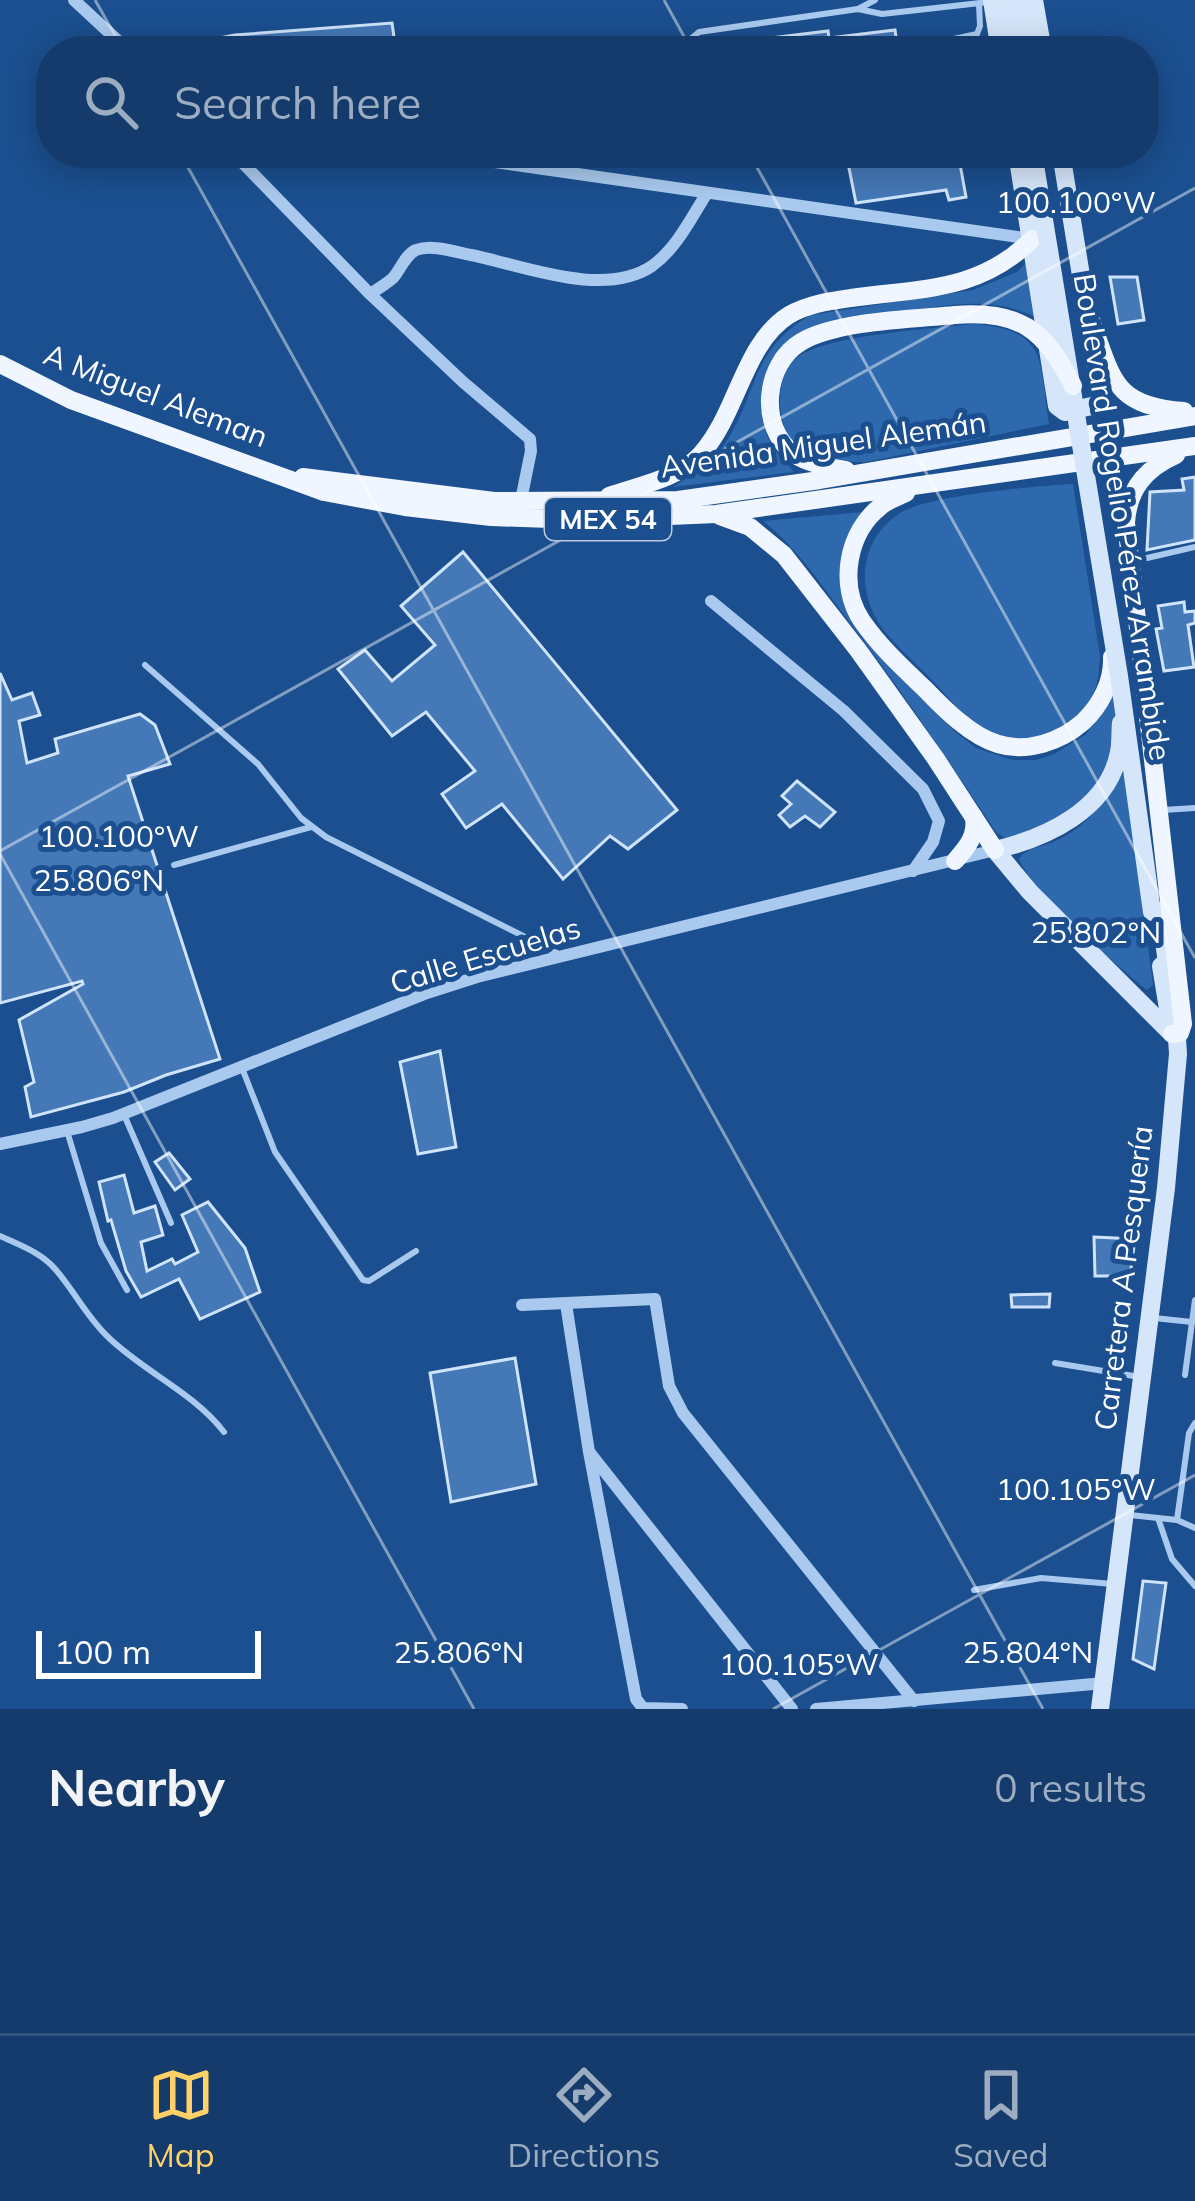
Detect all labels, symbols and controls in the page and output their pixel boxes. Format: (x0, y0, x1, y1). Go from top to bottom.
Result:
search box (36, 36, 1159, 168)
icon: search (78, 69, 144, 135)
text: Search here (174, 74, 421, 130)
text: 100.100°W (996, 183, 1156, 221)
street label: Boulevard Rogelio Pérez Arrambide (1066, 271, 1180, 763)
street label: A Miguel Aleman (39, 335, 273, 455)
street label: Avenida Miguel Alemán (658, 402, 988, 486)
road number: MEX 54 (545, 498, 671, 540)
text: 100.100°W (39, 817, 199, 855)
text: 25.806°N (34, 861, 164, 899)
street label: Calle Escuelas (385, 908, 585, 1002)
text: 25.802°N (1031, 913, 1161, 951)
street label: Carretera A Pesquería (1085, 1123, 1161, 1433)
text: 100.105°W (996, 1470, 1156, 1508)
scale bar (36, 1625, 261, 1678)
text: 100 m (54, 1631, 151, 1672)
text: 25.806°N (394, 1633, 524, 1671)
text: 25.804°N (963, 1633, 1093, 1671)
text: 100.105°W (719, 1645, 879, 1683)
text: Nearby (48, 1755, 225, 1819)
text: 0 results (994, 1763, 1147, 1812)
tab: Map (147, 2062, 214, 2175)
tab: Directions (508, 2062, 660, 2175)
tab: Saved (953, 2062, 1048, 2175)

